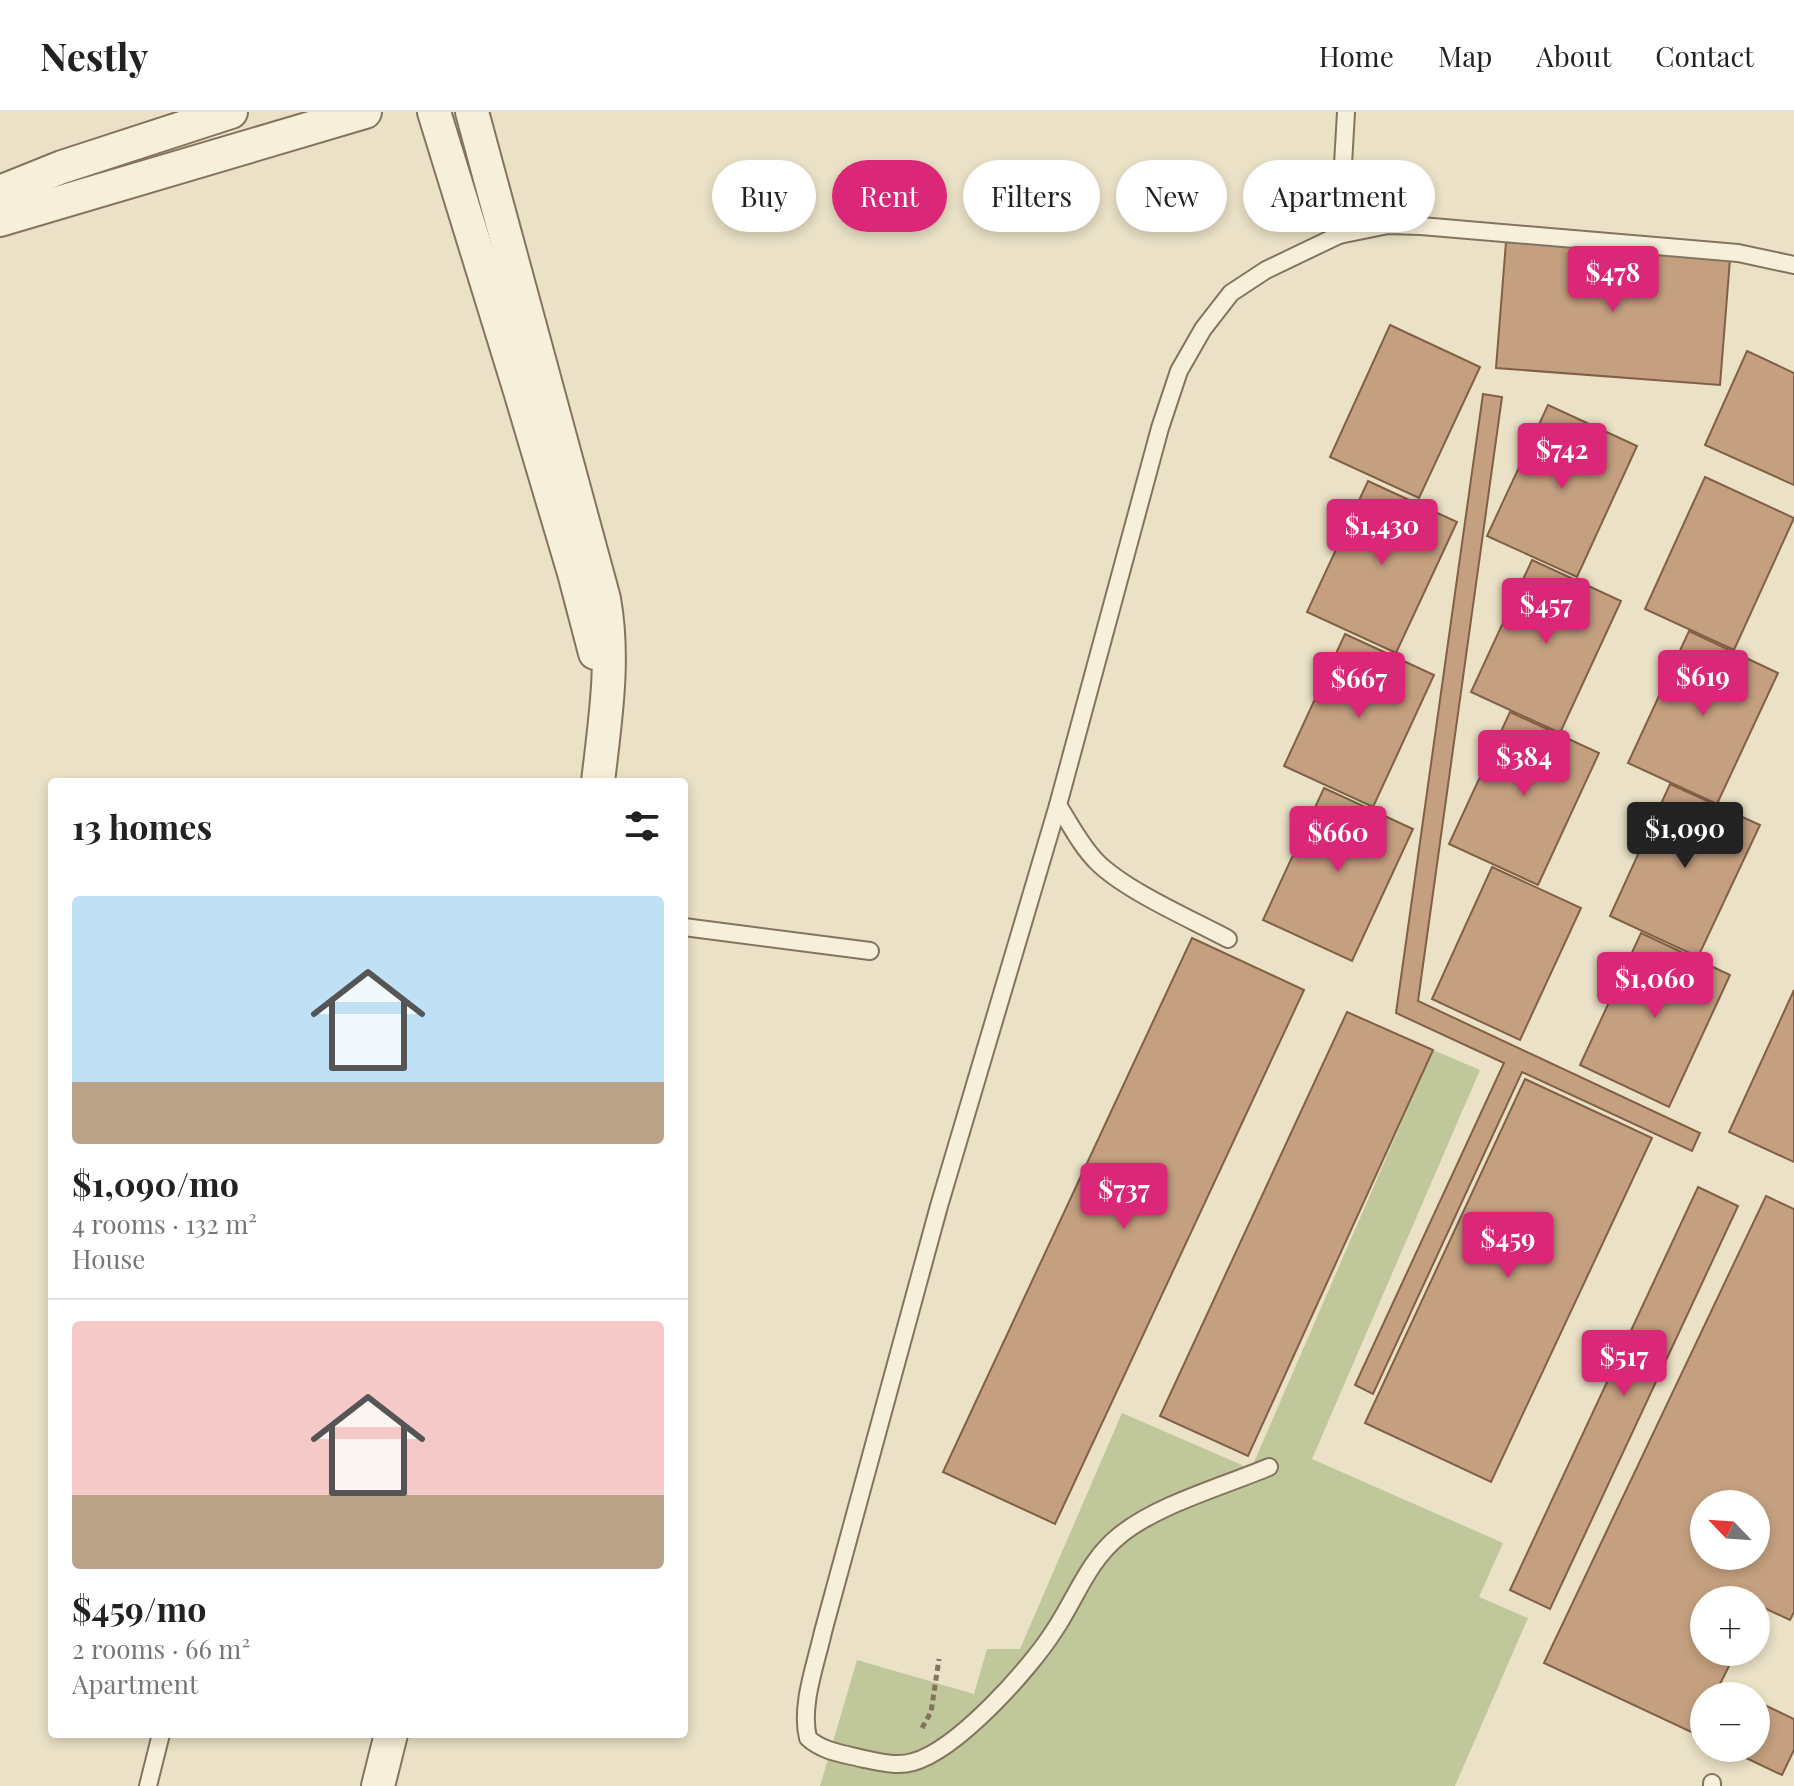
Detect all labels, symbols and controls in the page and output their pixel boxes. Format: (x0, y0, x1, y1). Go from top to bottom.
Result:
text: Nestly (40, 30, 148, 81)
text: Home (1319, 37, 1394, 74)
text: Map (1438, 37, 1492, 74)
text: About (1536, 37, 1611, 74)
text: Contact (1655, 37, 1754, 74)
chip: Buy (712, 160, 816, 232)
chip: Rent (832, 160, 947, 232)
chip: Filters (963, 160, 1100, 232)
chip: New (1116, 160, 1227, 232)
chip: Apartment (1243, 160, 1435, 232)
pin: $478 (1566, 246, 1660, 314)
text: $478 (1586, 254, 1640, 289)
pin: $742 (1515, 423, 1609, 491)
text: $742 (1536, 431, 1588, 466)
pin: $1,430 (1317, 499, 1447, 567)
text: $1,430 (1345, 507, 1419, 542)
pin: $457 (1499, 578, 1593, 646)
text: $457 (1520, 586, 1572, 621)
pin: $619 (1656, 650, 1750, 718)
pin: $667 (1312, 652, 1406, 720)
text: $619 (1676, 658, 1730, 693)
text: $667 (1331, 660, 1387, 695)
pin: $384 (1477, 730, 1571, 798)
text: $384 (1496, 738, 1552, 773)
pin: $1,090 (1620, 802, 1750, 870)
text: 13 homes (72, 803, 212, 849)
icon: filters (620, 804, 664, 848)
pin: $660 (1291, 806, 1385, 874)
text: $1,090 (1645, 810, 1725, 845)
text: $660 (1308, 814, 1368, 849)
icon: home (296, 948, 440, 1092)
pin: $1,060 (1590, 952, 1720, 1020)
text: $1,060 (1615, 960, 1695, 995)
text: $1,090/mo (72, 1160, 239, 1206)
pin: $737 (1077, 1163, 1171, 1231)
text: $737 (1098, 1171, 1150, 1206)
text: 4 rooms · 132 m² (72, 1206, 257, 1241)
pin: $459 (1461, 1212, 1555, 1280)
text: $459 (1481, 1220, 1535, 1255)
text: House (72, 1241, 145, 1276)
pin: $517 (1577, 1330, 1671, 1398)
text: $517 (1600, 1338, 1648, 1373)
icon: home (296, 1373, 440, 1517)
north arrow (1690, 1490, 1770, 1570)
map controls (1690, 1490, 1770, 1762)
text: $459/mo (72, 1585, 206, 1631)
button: + (1690, 1586, 1770, 1666)
text: 2 rooms · 66 m² (72, 1631, 250, 1666)
text: Apartment (72, 1666, 198, 1701)
button: − (1690, 1682, 1770, 1762)

